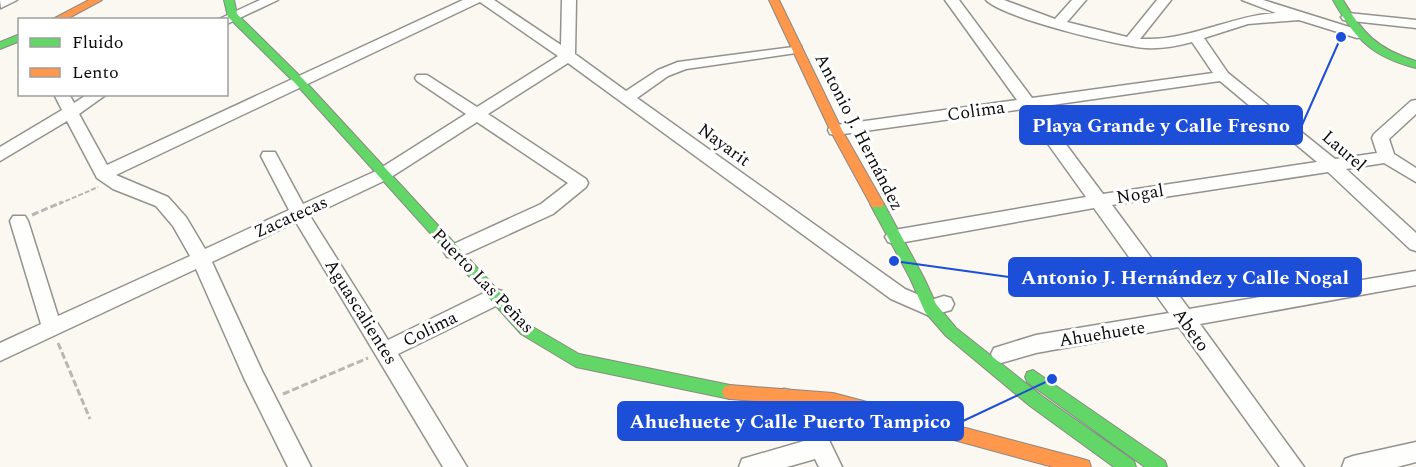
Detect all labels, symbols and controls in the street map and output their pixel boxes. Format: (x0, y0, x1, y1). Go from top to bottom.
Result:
legend (18, 18, 228, 96)
text: Fluido (72, 29, 124, 56)
street label: Antonio J. Hernández (808, 49, 910, 215)
text: Lento (72, 59, 119, 86)
street label: Colima (945, 94, 1007, 128)
callout: Playa Grande y Calle Fresno (1020, 106, 1302, 144)
text: Playa Grande y Calle Fresno (1032, 111, 1290, 141)
street label: Nayarit (692, 117, 756, 173)
street label: Laurel (1316, 124, 1372, 178)
street label: Nogal (1114, 177, 1166, 211)
street label: Zacatecas (250, 189, 332, 245)
street label: Puerto Las Peñas (426, 222, 540, 340)
street label: Aguascalientes (318, 254, 404, 370)
callout: Antonio J. Hernández y Calle Nogal (1009, 258, 1361, 296)
text: Antonio J. Hernández y Calle Nogal (1021, 263, 1349, 293)
street label: Abeto (1166, 303, 1216, 357)
street label: Colima (398, 304, 462, 354)
street label: Ahuehuete (1057, 314, 1147, 354)
callout: Ahuehuete y Calle Puerto Tampico (618, 402, 963, 440)
text: Ahuehuete y Calle Puerto Tampico (629, 407, 951, 437)

